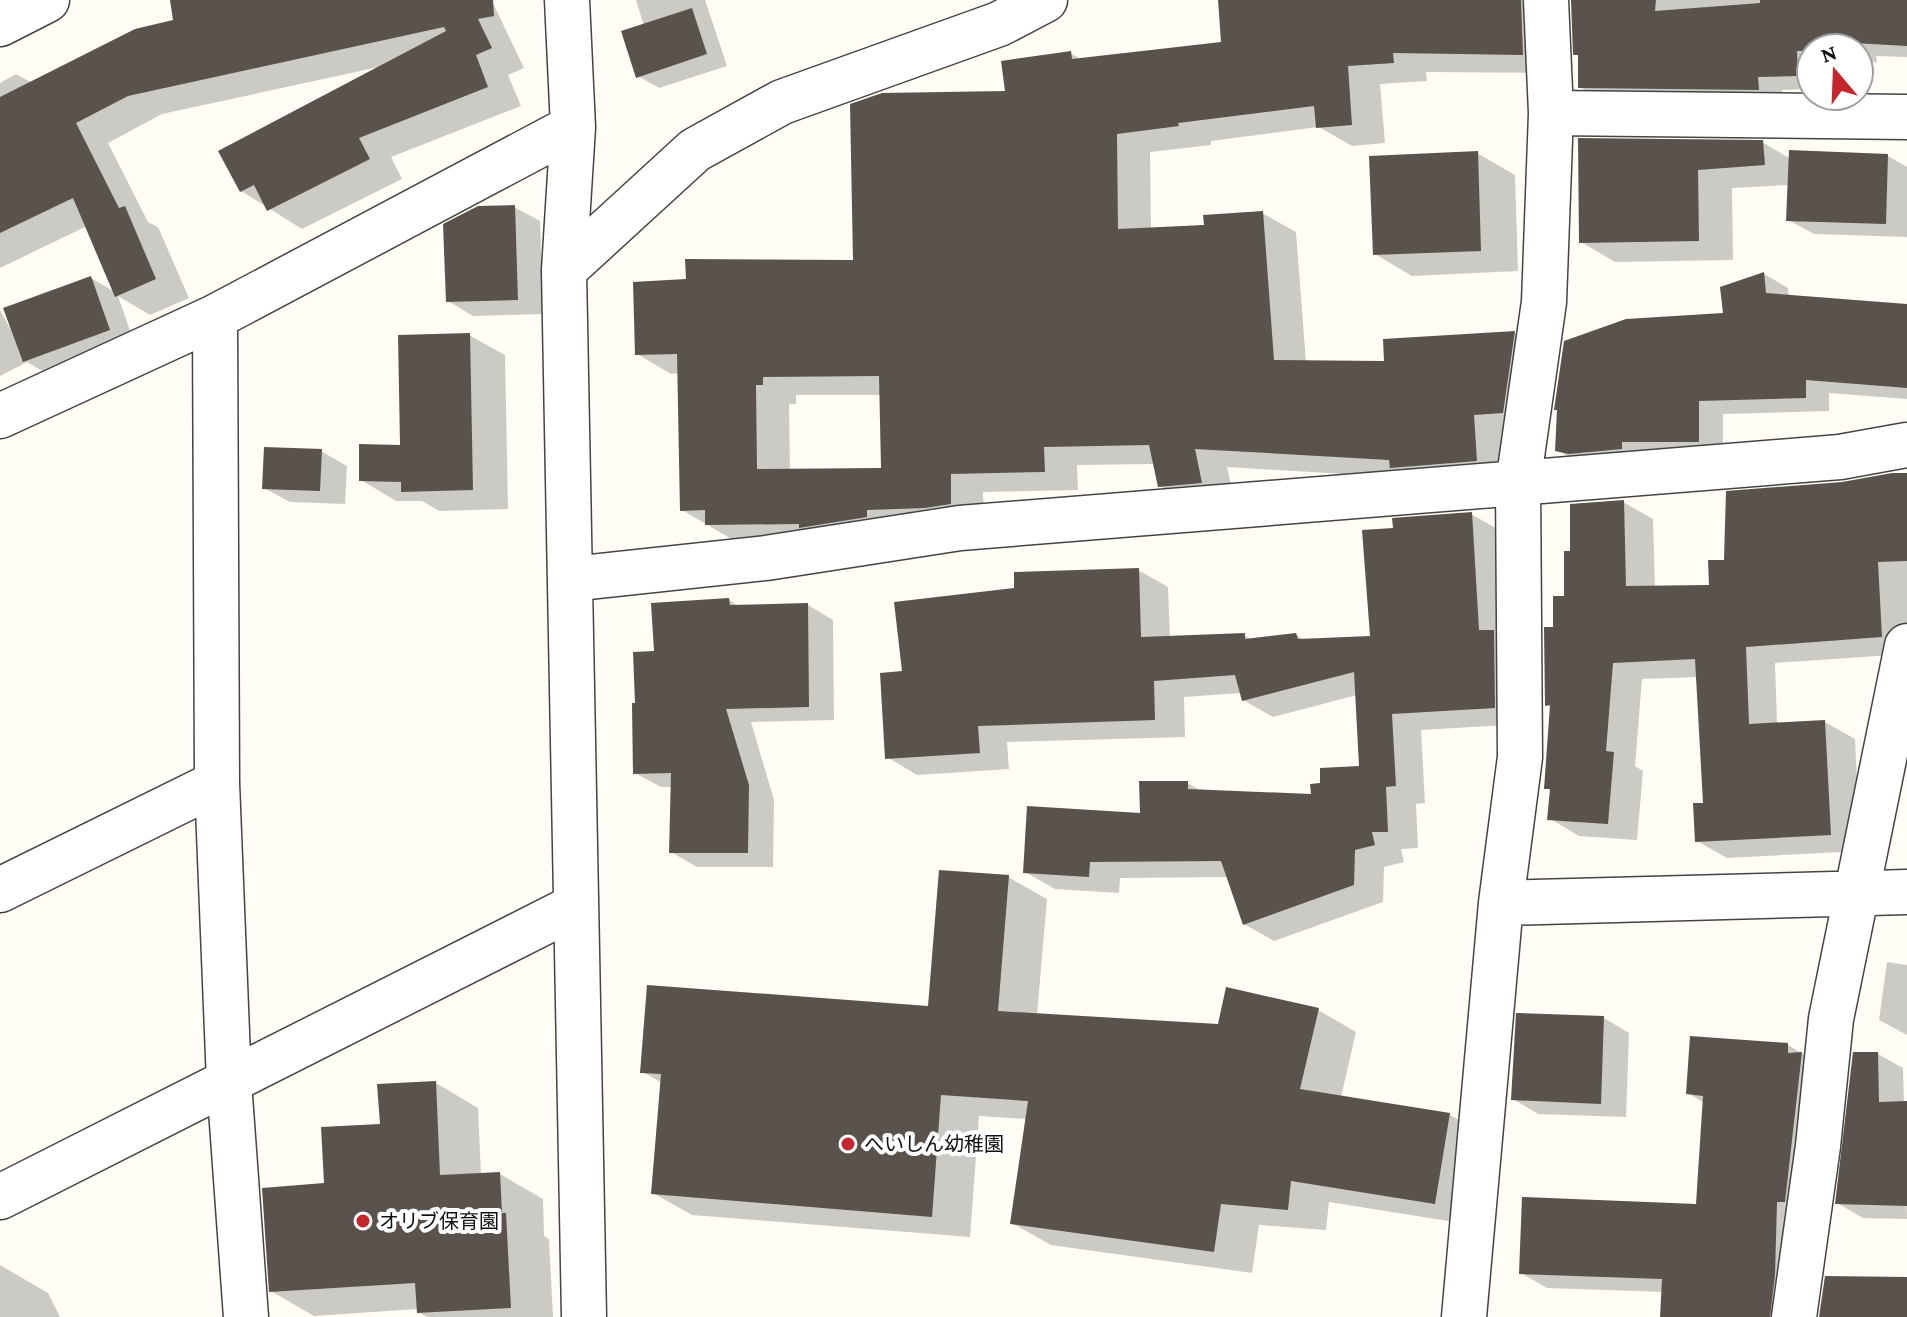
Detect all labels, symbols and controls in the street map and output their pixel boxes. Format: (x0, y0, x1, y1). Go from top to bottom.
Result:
north arrow (1795, 32, 1875, 112)
text: N (1817, 39, 1840, 68)
place label: へいしん幼稚園 (864, 1133, 1004, 1155)
marker: へいしん幼稚園 (839, 1135, 857, 1153)
place label: オリブ保育園 (379, 1210, 499, 1232)
marker: オリブ保育園 (354, 1212, 372, 1230)

